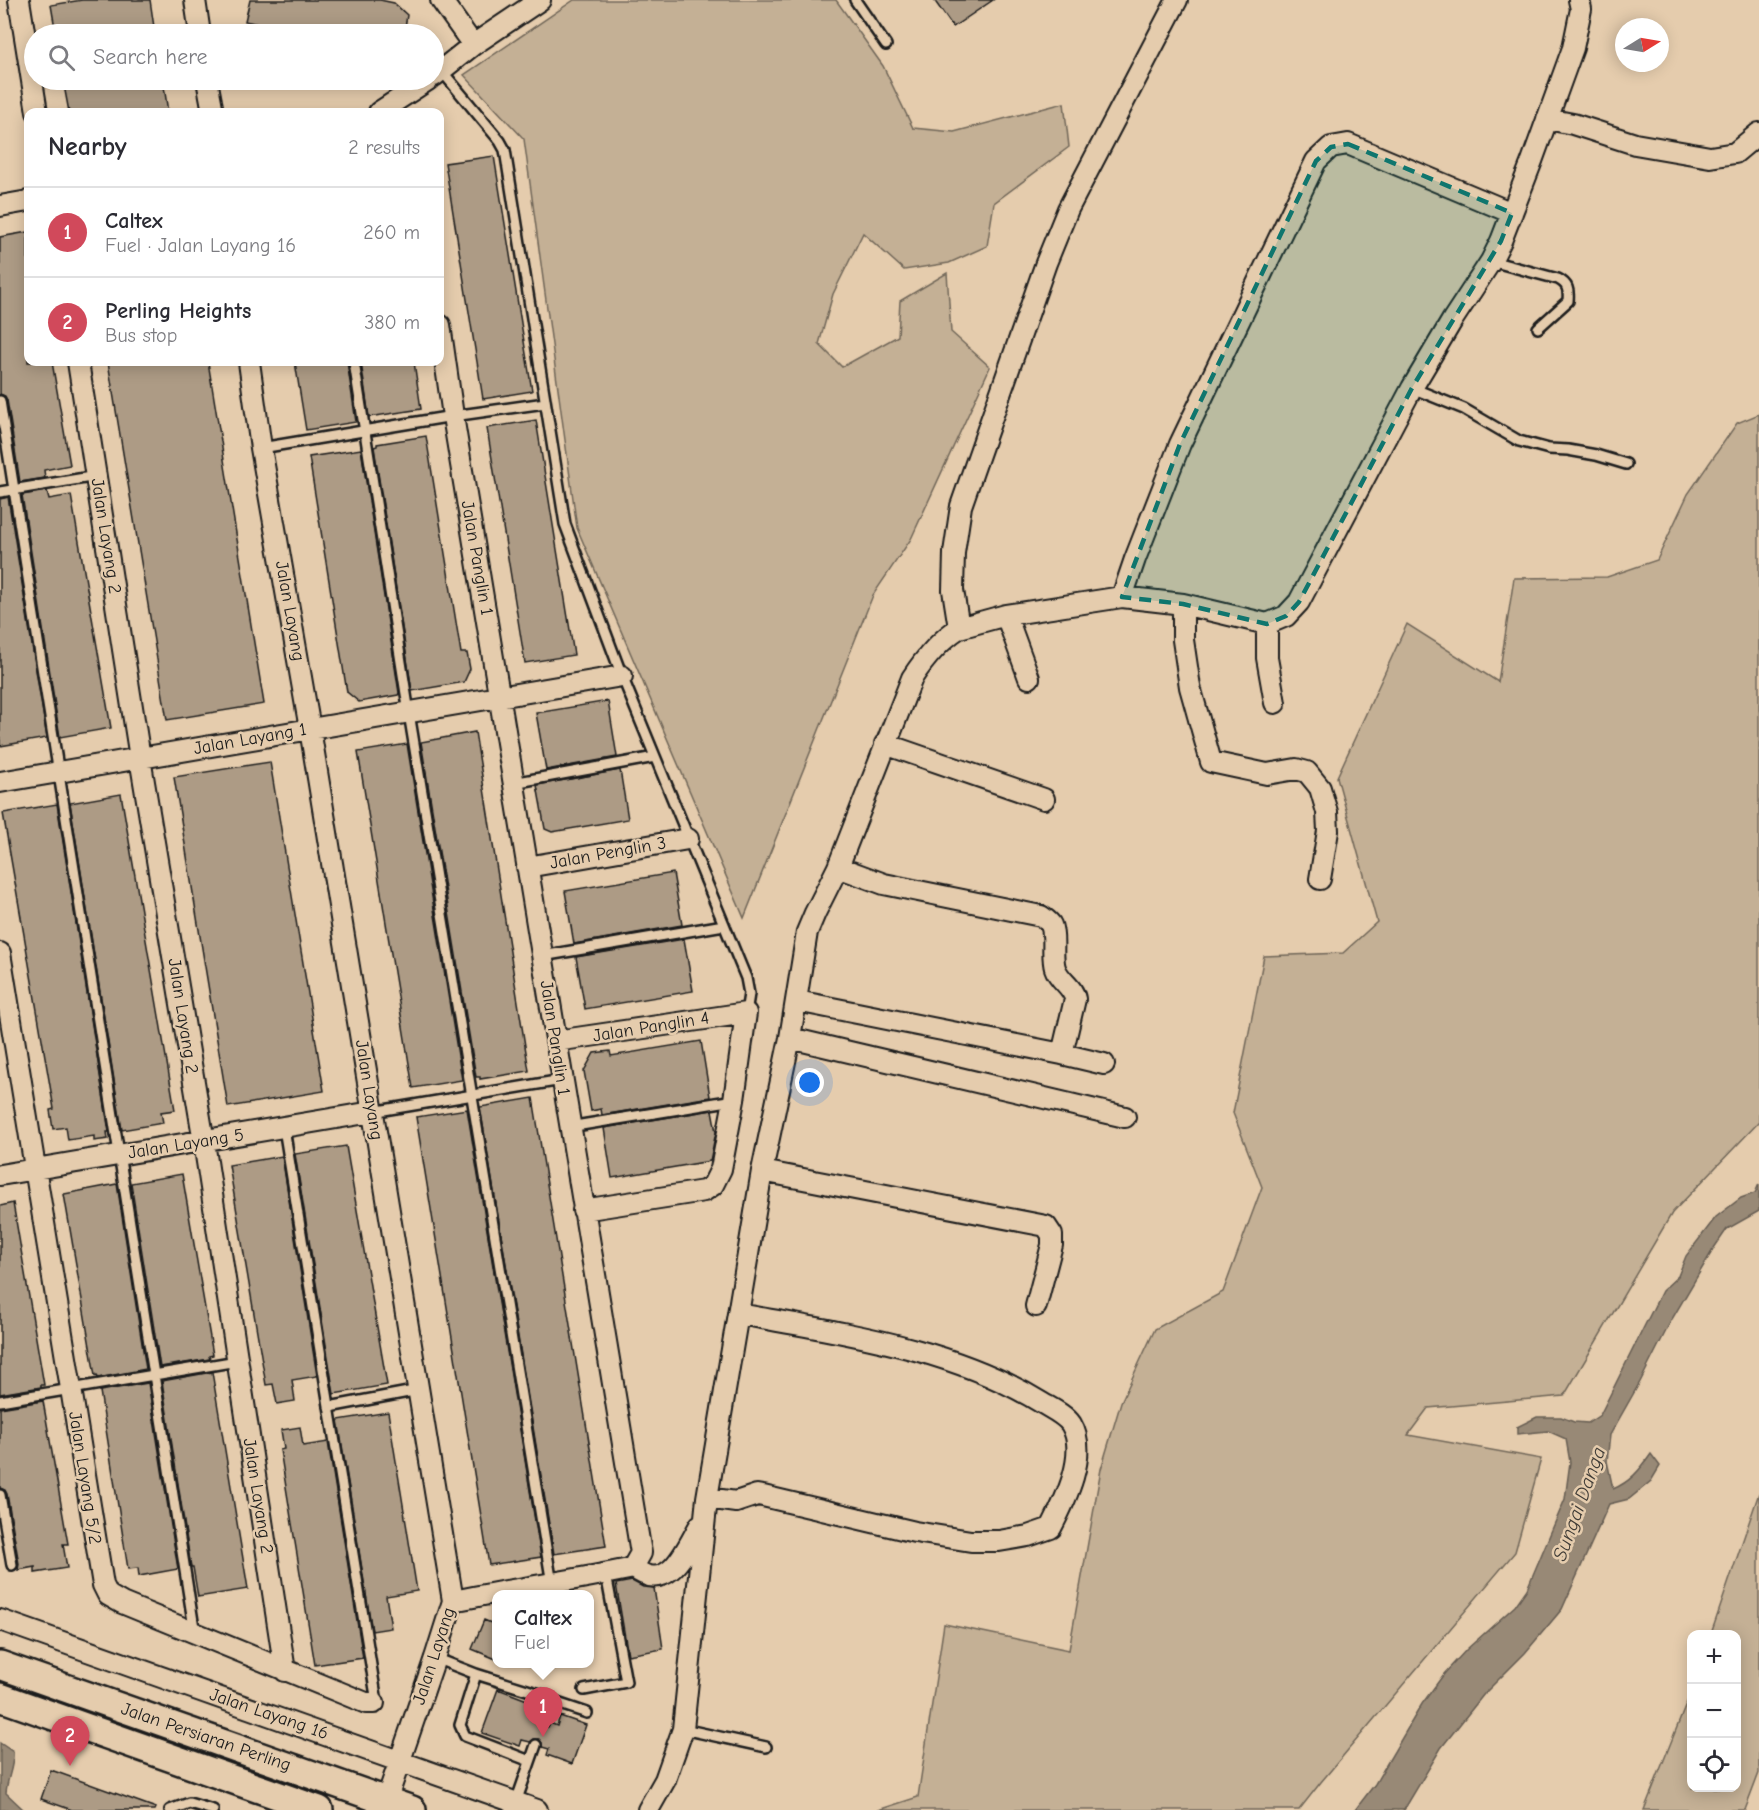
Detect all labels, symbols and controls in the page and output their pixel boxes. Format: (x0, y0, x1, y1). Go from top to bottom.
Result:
north arrow (1615, 18, 1669, 72)
search box (24, 24, 444, 90)
icon: search (45, 41, 78, 74)
text: Search here (93, 44, 208, 70)
text: Nearby (48, 132, 127, 162)
text: 2 results (348, 136, 420, 159)
text: Caltex (105, 208, 163, 234)
text: 1 (64, 221, 71, 244)
text: 260 m (363, 221, 420, 244)
text: Fuel · Jalan Layang 16 (105, 234, 296, 257)
text: Perling Heights (105, 298, 251, 324)
text: 2 (63, 311, 72, 334)
text: 380 m (364, 311, 420, 334)
text: Bus stop (105, 324, 177, 347)
street label: Jalan Layang 2 (87, 477, 125, 595)
street label: Jalan Panglin 1 (457, 499, 497, 617)
street label: Jalan Layang (271, 559, 309, 663)
street label: Jalan Layang 1 (192, 719, 308, 759)
street label: Jalan Penglin 3 (548, 832, 668, 874)
street label: Jalan Layang 2 (164, 957, 202, 1075)
street label: Jalan Panglin 1 (536, 979, 574, 1097)
street label: Jalan Panglin 4 (591, 1007, 711, 1047)
street label: Jalan Layang (351, 1038, 387, 1142)
your location (795, 1068, 824, 1097)
street label: Jalan Layang 5 (127, 1124, 245, 1164)
street label: Jalan Layang 5/2 (64, 1410, 106, 1546)
street label: Jalan Layang 2 (239, 1437, 277, 1555)
water label: Sungai Danga (1548, 1444, 1610, 1564)
popup (492, 1590, 594, 1668)
street label: Jalan Layang (408, 1605, 460, 1707)
text: Caltex (514, 1605, 572, 1631)
map controls (1687, 1630, 1741, 1792)
button: + (1687, 1630, 1741, 1684)
text: Fuel (514, 1631, 550, 1654)
street label: Jalan Layang 16 (207, 1684, 331, 1744)
button: − (1687, 1684, 1741, 1738)
pin: 1 (524, 1688, 562, 1737)
street label: Jalan Persiaran Perling (118, 1698, 294, 1776)
pin: 2 (50, 1716, 90, 1766)
button: locate (1687, 1738, 1741, 1792)

